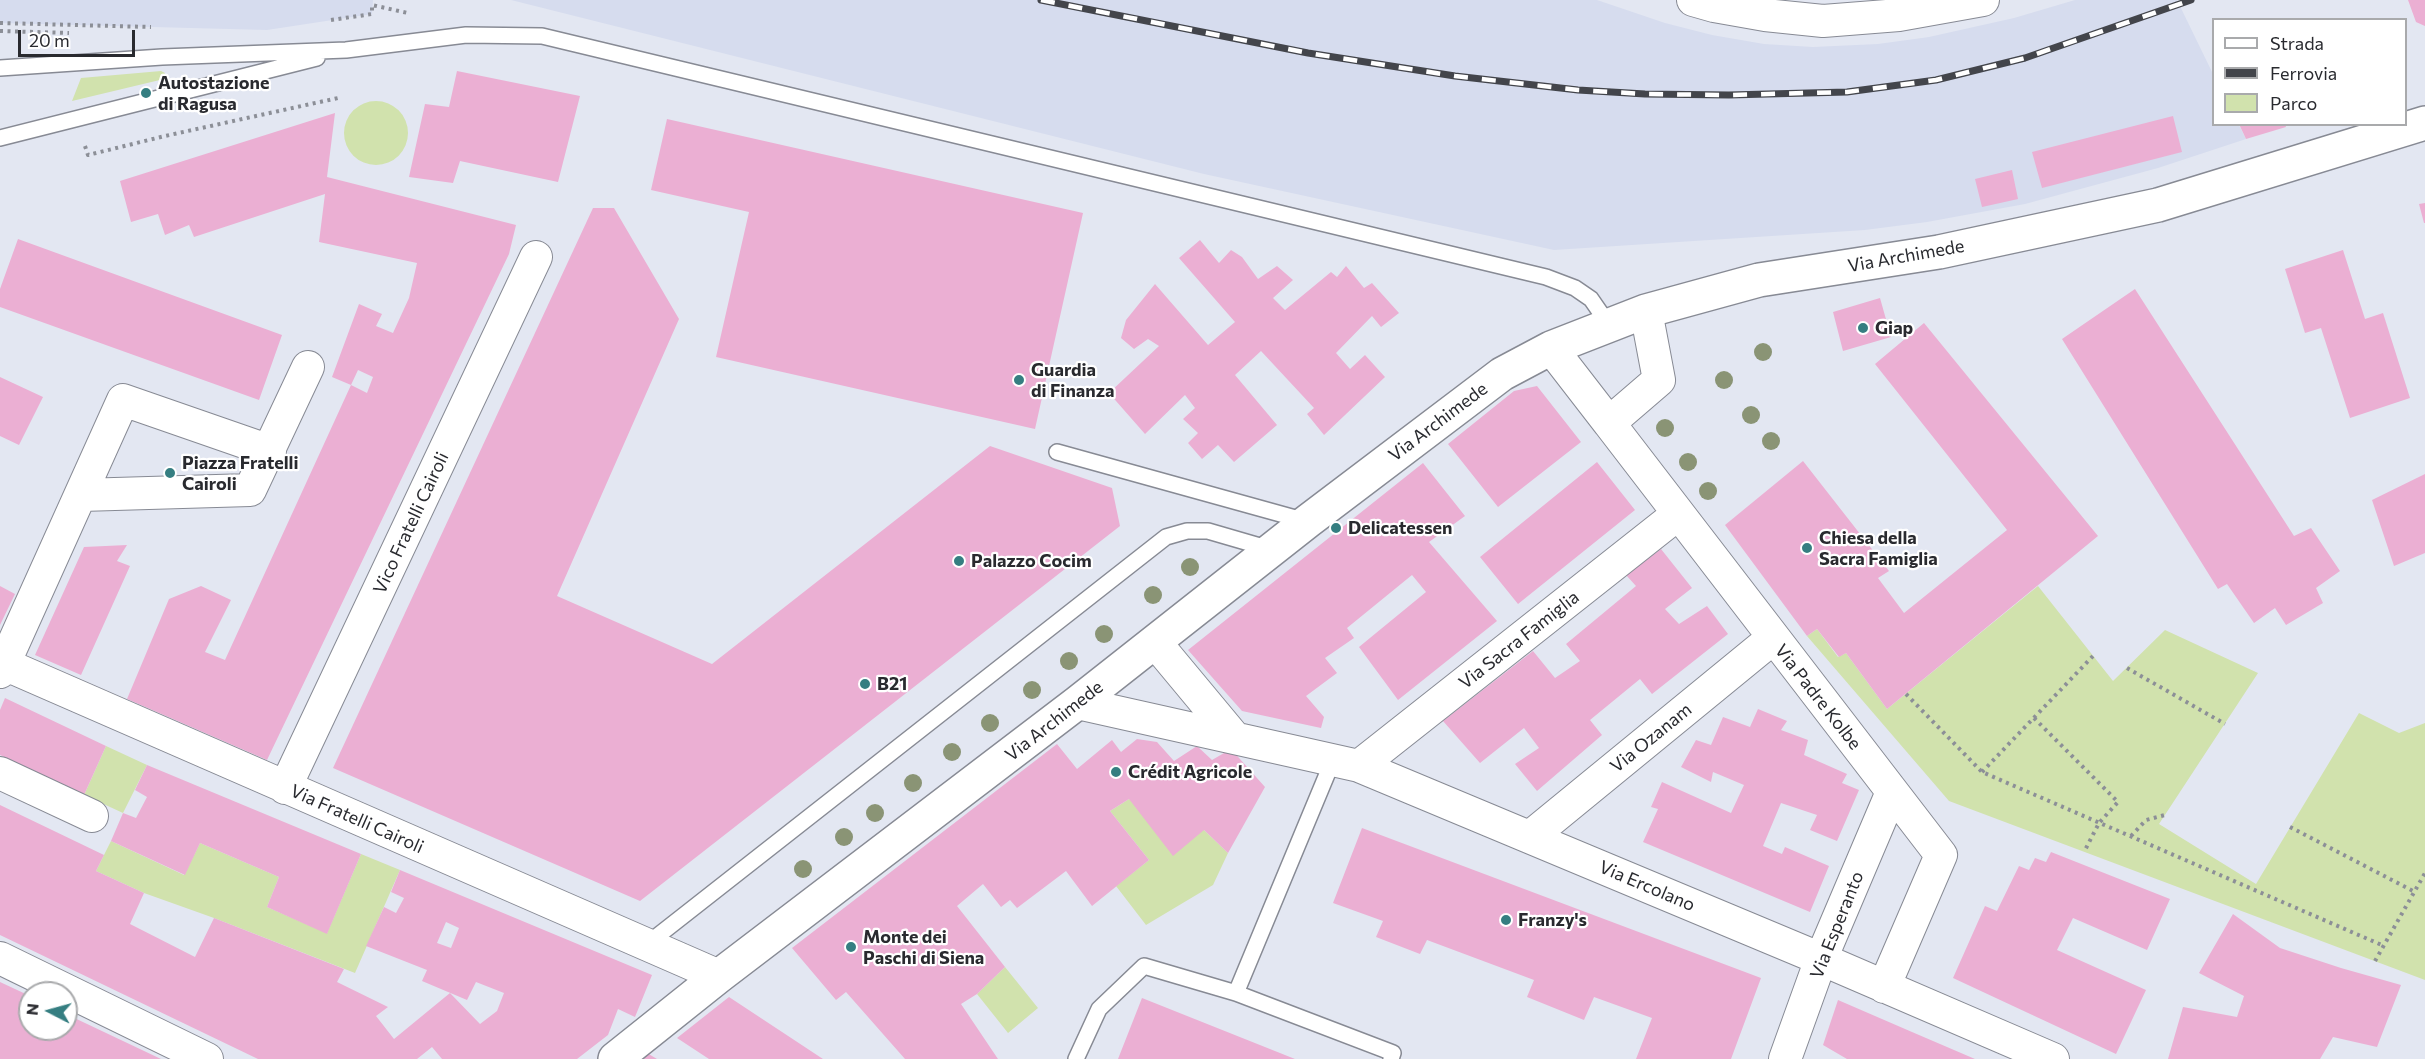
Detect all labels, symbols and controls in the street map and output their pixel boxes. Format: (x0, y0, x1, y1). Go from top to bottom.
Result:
scale bar (21, 18, 138, 56)
legend (2212, 18, 2407, 126)
text: 20 m (29, 29, 70, 51)
text: Strada (2270, 32, 2324, 54)
text: Ferrovia (2270, 62, 2337, 84)
place label: Autostazione di Ragusa (158, 72, 269, 115)
marker: Autostazione di Ragusa (139, 86, 153, 100)
text: Parco (2270, 92, 2317, 114)
street label: Via Archimede (1846, 235, 1966, 277)
place label: Giap (1875, 317, 1913, 339)
marker: Giap (1856, 321, 1870, 335)
place label: Guardia di Finanza (1031, 359, 1114, 401)
marker: Guardia di Finanza (1012, 373, 1026, 387)
street label: Via Archimede (1384, 378, 1492, 466)
street label: Vico Fratelli Cairoli (369, 449, 453, 597)
place label: Piazza Fratelli Cairoli (182, 452, 298, 494)
marker: Piazza Fratelli Cairoli (163, 466, 177, 480)
place label: Delicatessen (1348, 517, 1452, 539)
marker: Delicatessen (1329, 521, 1343, 535)
place label: Chiesa della Sacra Famiglia (1819, 527, 1938, 570)
marker: Chiesa della Sacra Famiglia (1800, 541, 1814, 555)
place label: Palazzo Cocim (971, 550, 1092, 572)
marker: Palazzo Cocim (952, 554, 966, 568)
street label: Via Sacra Famiglia (1455, 586, 1583, 694)
street label: Via Padre Kolbe (1770, 640, 1866, 754)
place label: B21 (877, 673, 907, 695)
street label: Via Archimede (1001, 676, 1107, 766)
marker: B21 (858, 677, 872, 691)
street label: Via Ozanam (1606, 699, 1696, 777)
place label: Crédit Agricole (1128, 761, 1252, 783)
marker: Crédit Agricole (1109, 765, 1123, 779)
street label: Via Fratelli Cairoli (287, 780, 427, 858)
street label: Via Ercolano (1596, 856, 1698, 916)
street label: Via Esperanto (1806, 868, 1868, 982)
place label: Franzy's (1518, 909, 1587, 931)
marker: Franzy's (1499, 913, 1513, 927)
place label: Monte dei Paschi di Siena (863, 926, 984, 968)
marker: Monte dei Paschi di Siena (844, 940, 858, 954)
north arrow (18, 981, 78, 1041)
text: N (22, 1002, 42, 1016)

